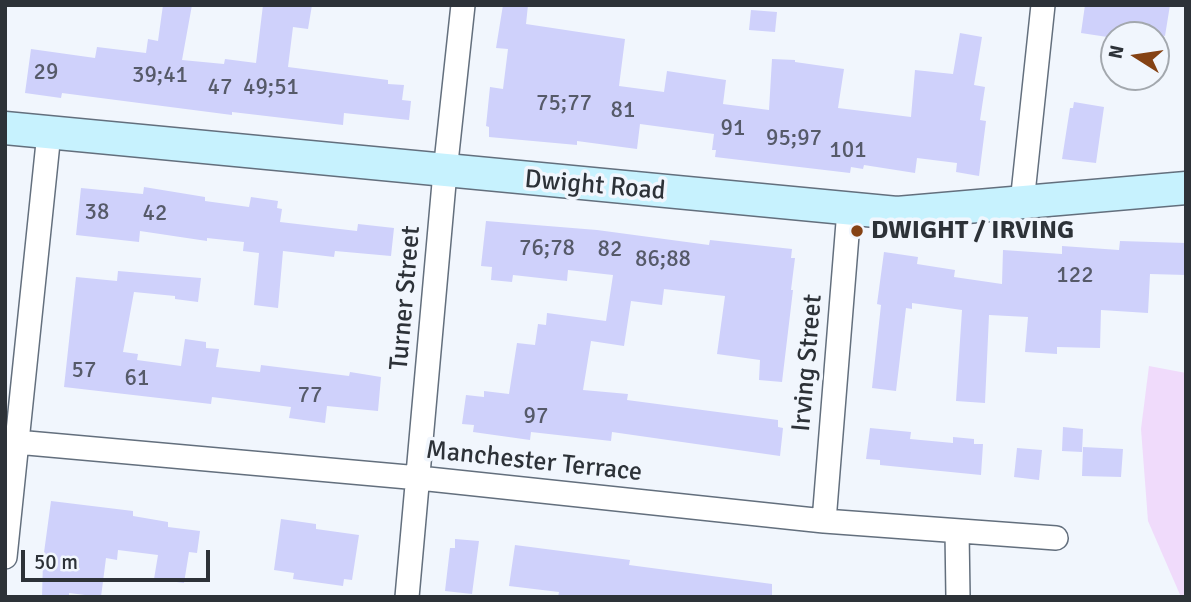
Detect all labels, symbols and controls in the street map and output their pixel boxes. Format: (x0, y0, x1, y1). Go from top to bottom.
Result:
north arrow (1100, 21, 1170, 91)
text: N (1103, 43, 1130, 61)
house number: 29 (34, 59, 58, 87)
house number: 39;41 (132, 62, 188, 90)
house number: 47 (208, 74, 232, 102)
house number: 49;51 (243, 74, 299, 102)
house number: 75;77 (536, 90, 592, 118)
house number: 81 (611, 97, 635, 125)
house number: 91 (721, 115, 745, 143)
house number: 95;97 (766, 125, 822, 153)
house number: 101 (829, 137, 867, 165)
street label: Dwight Road (523, 164, 667, 208)
house number: 38 (85, 199, 109, 227)
house number: 42 (143, 200, 167, 228)
place label: DWIGHT / IRVING (871, 215, 1074, 247)
marker: DWIGHT / IRVING (849, 223, 865, 239)
street label: Turner Street (384, 225, 428, 371)
house number: 76;78 (519, 235, 575, 263)
house number: 82 (598, 236, 622, 264)
house number: 86;88 (635, 246, 691, 274)
house number: 122 (1056, 262, 1094, 290)
street label: Irving Street (786, 293, 830, 433)
house number: 57 (72, 357, 96, 385)
house number: 61 (125, 365, 149, 393)
house number: 77 (298, 382, 322, 410)
house number: 97 (524, 403, 548, 431)
street label: Manchester Terrace (424, 435, 644, 489)
scale bar (24, 536, 214, 580)
text: 50 m (34, 549, 78, 575)

